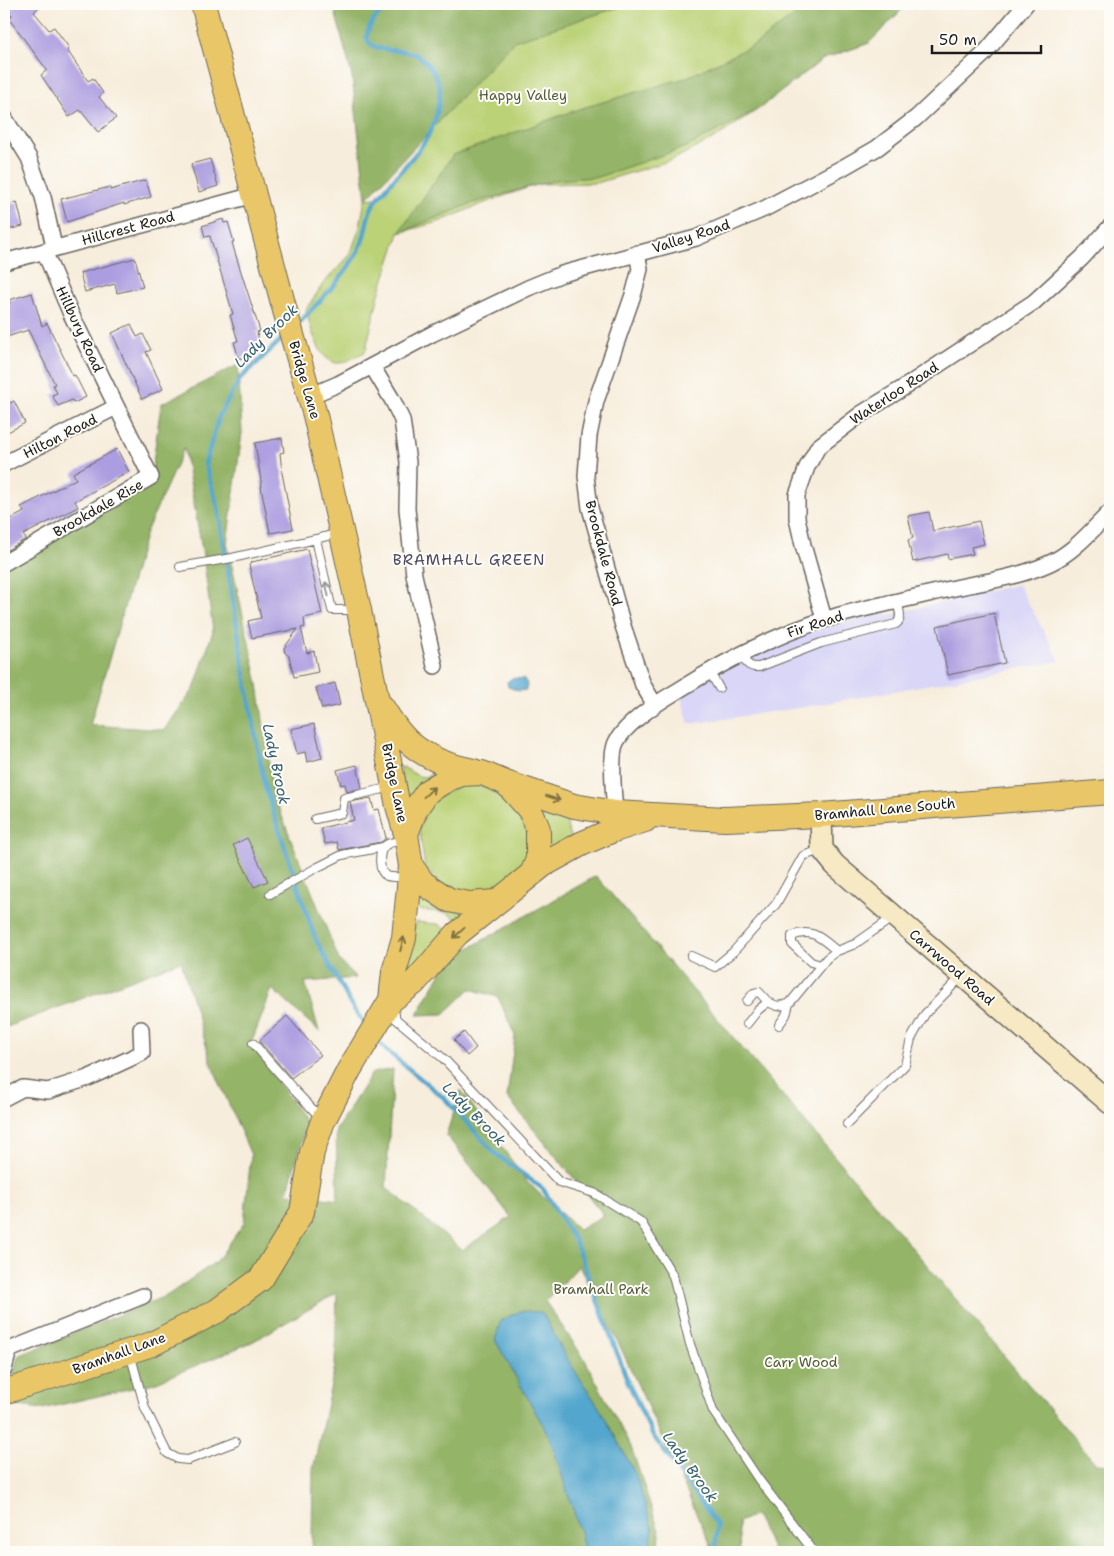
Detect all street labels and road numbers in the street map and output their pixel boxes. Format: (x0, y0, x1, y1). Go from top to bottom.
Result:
street label: Hillcrest Road (80, 207, 176, 249)
street label: Valley Road (650, 215, 732, 257)
street label: Hillbury Road (52, 283, 108, 375)
street label: Bridge Lane (285, 339, 325, 421)
street label: Waterloo Road (846, 358, 942, 428)
street label: Hilton Road (20, 410, 100, 462)
street label: Brookdale Rise (50, 475, 146, 541)
street label: Brookdale Road (581, 498, 627, 608)
street label: Fir Road (785, 606, 845, 642)
street label: Bridge Lane (378, 742, 412, 824)
street label: Bramhall Lane South (814, 794, 956, 824)
street label: Carrwood Road (906, 925, 999, 1009)
street label: Bramhall Lane (70, 1328, 168, 1378)

